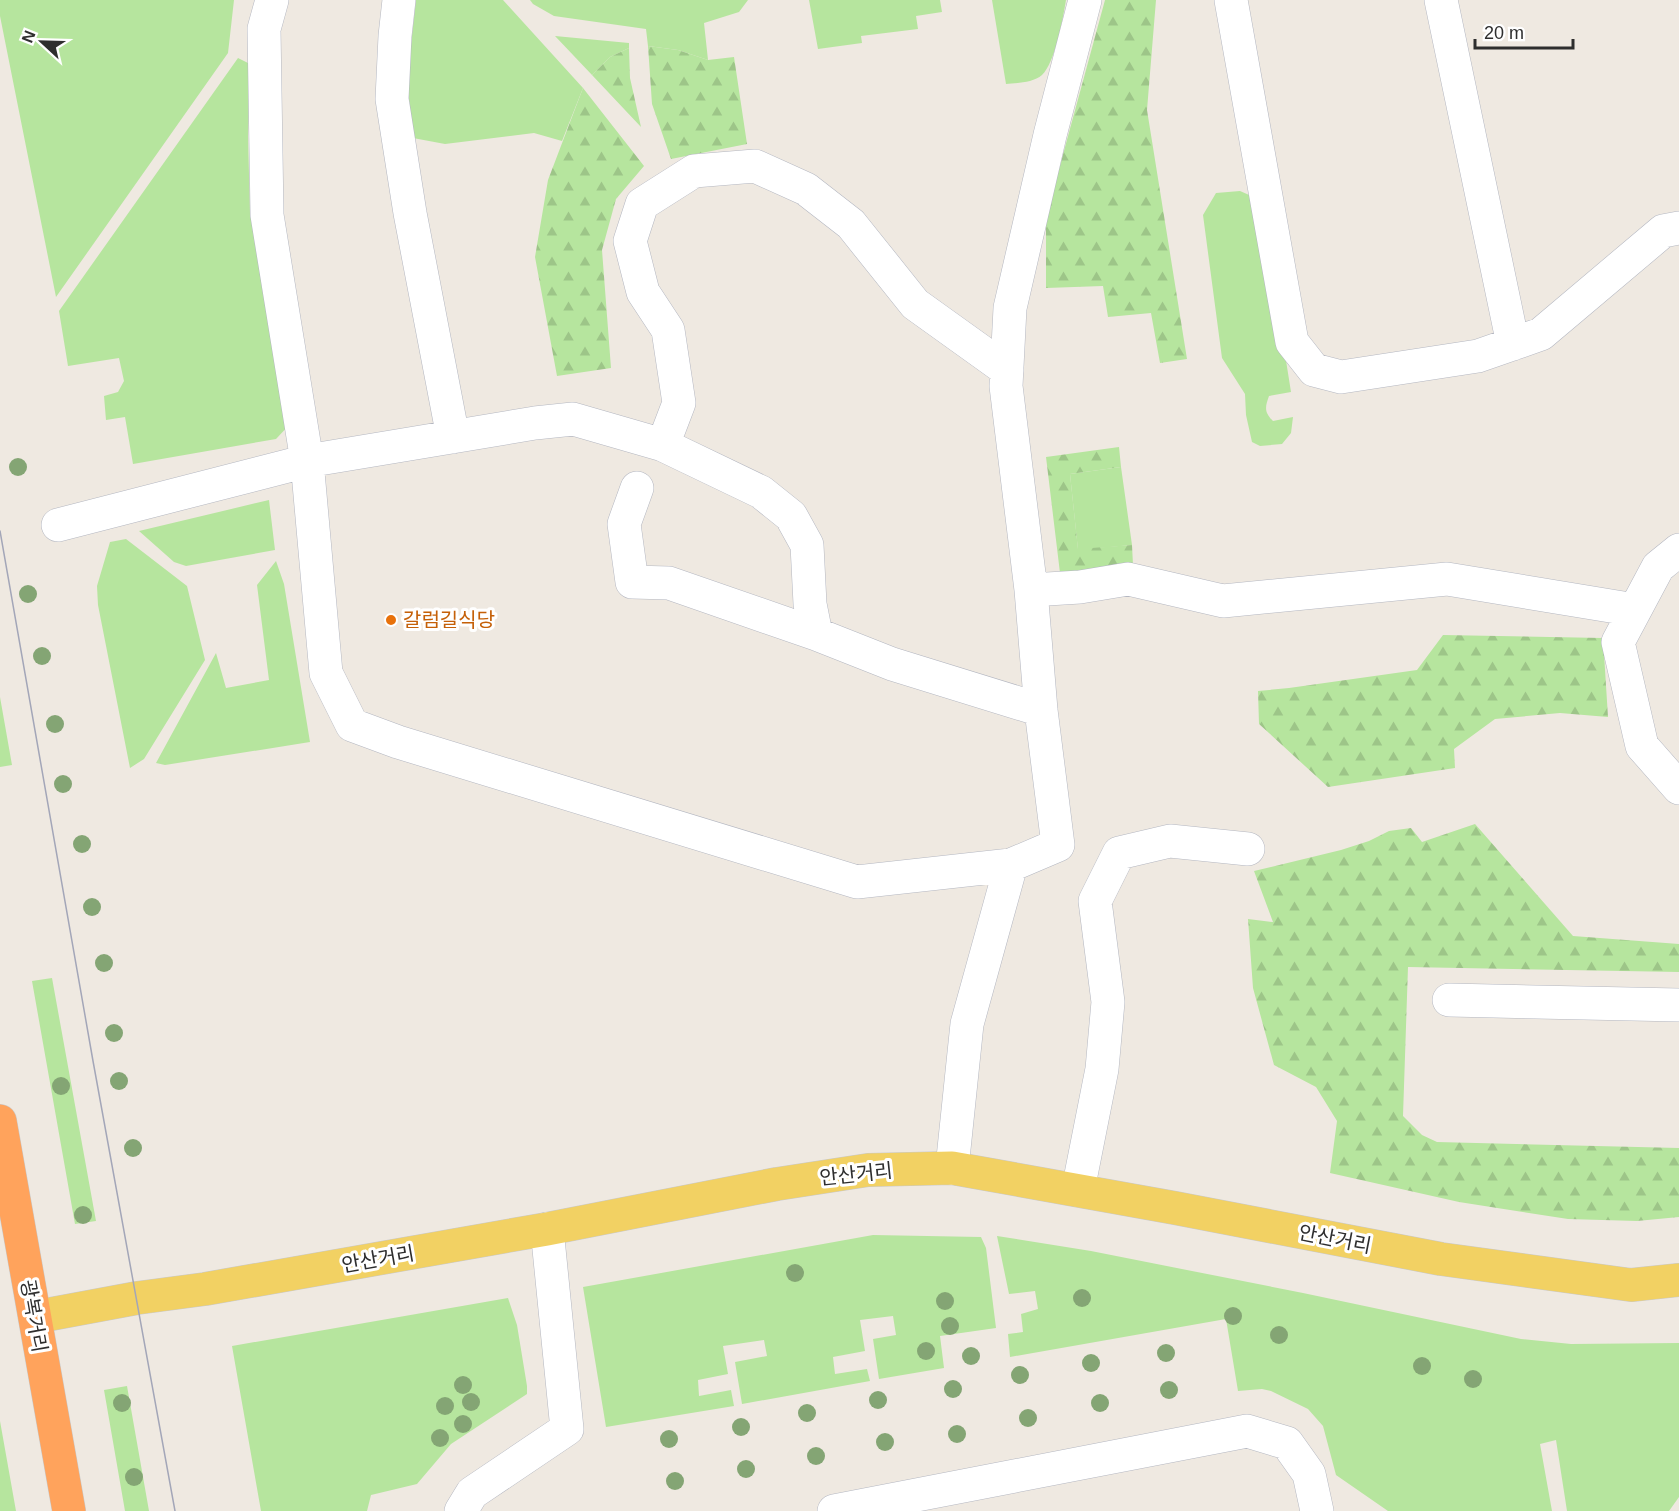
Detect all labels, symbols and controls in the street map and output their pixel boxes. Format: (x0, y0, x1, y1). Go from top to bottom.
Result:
north arrow (12, 12, 72, 72)
scale bar (1475, 12, 1572, 50)
text: 20 m (1484, 23, 1524, 43)
text: N (19, 28, 39, 45)
place label: 갈럼길식당 (403, 609, 495, 631)
marker: 갈럼길식당 (384, 613, 398, 627)
street label: 안산거리 (818, 1159, 894, 1189)
street label: 안산거리 (1297, 1221, 1373, 1257)
street label: 안산거리 (340, 1242, 416, 1276)
street label: 광복거리 (17, 1278, 51, 1354)

